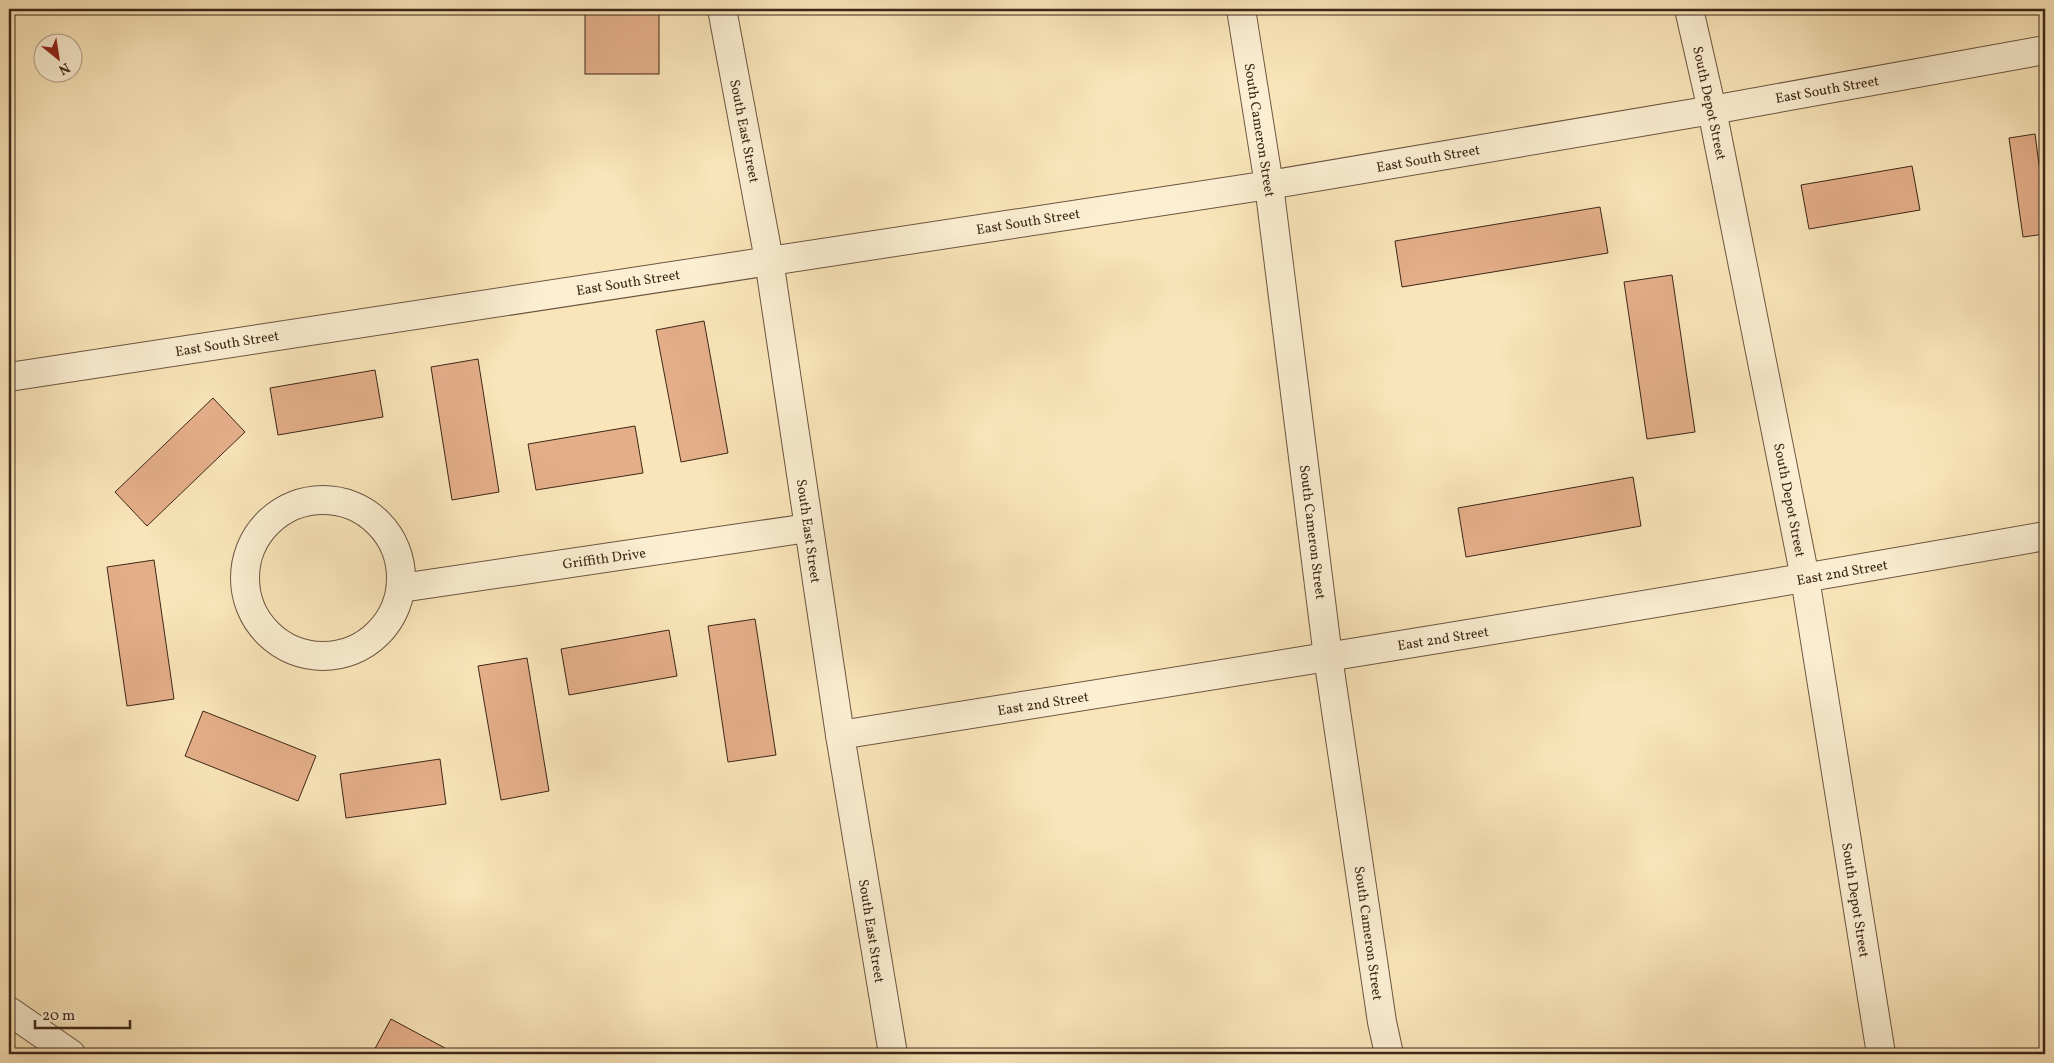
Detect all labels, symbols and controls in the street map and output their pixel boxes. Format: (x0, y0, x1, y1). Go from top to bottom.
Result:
north arrow (32, 32, 82, 82)
street label: South Depot Street (1687, 45, 1730, 162)
text: N (55, 57, 73, 79)
street label: South Cameron Street (1239, 62, 1279, 199)
street label: East South Street (1774, 72, 1881, 109)
street label: South East Street (724, 78, 763, 185)
street label: East South Street (1375, 141, 1482, 178)
street label: East South Street (975, 205, 1082, 240)
street label: East South Street (575, 266, 682, 301)
street label: East South Street (174, 327, 281, 362)
street label: South Depot Street (1768, 442, 1809, 559)
street label: South Cameron Street (1294, 464, 1329, 601)
street label: South East Street (791, 478, 824, 585)
street label: Griffith Drive (561, 544, 647, 575)
street label: East 2nd Street (1795, 556, 1889, 591)
street label: East 2nd Street (1396, 623, 1490, 656)
street label: East 2nd Street (996, 688, 1090, 721)
street label: South Depot Street (1836, 842, 1873, 959)
street label: South Cameron Street (1349, 865, 1386, 1002)
street label: South East Street (853, 878, 888, 985)
scale bar (35, 998, 130, 1030)
text: 20 m (42, 1006, 75, 1027)

